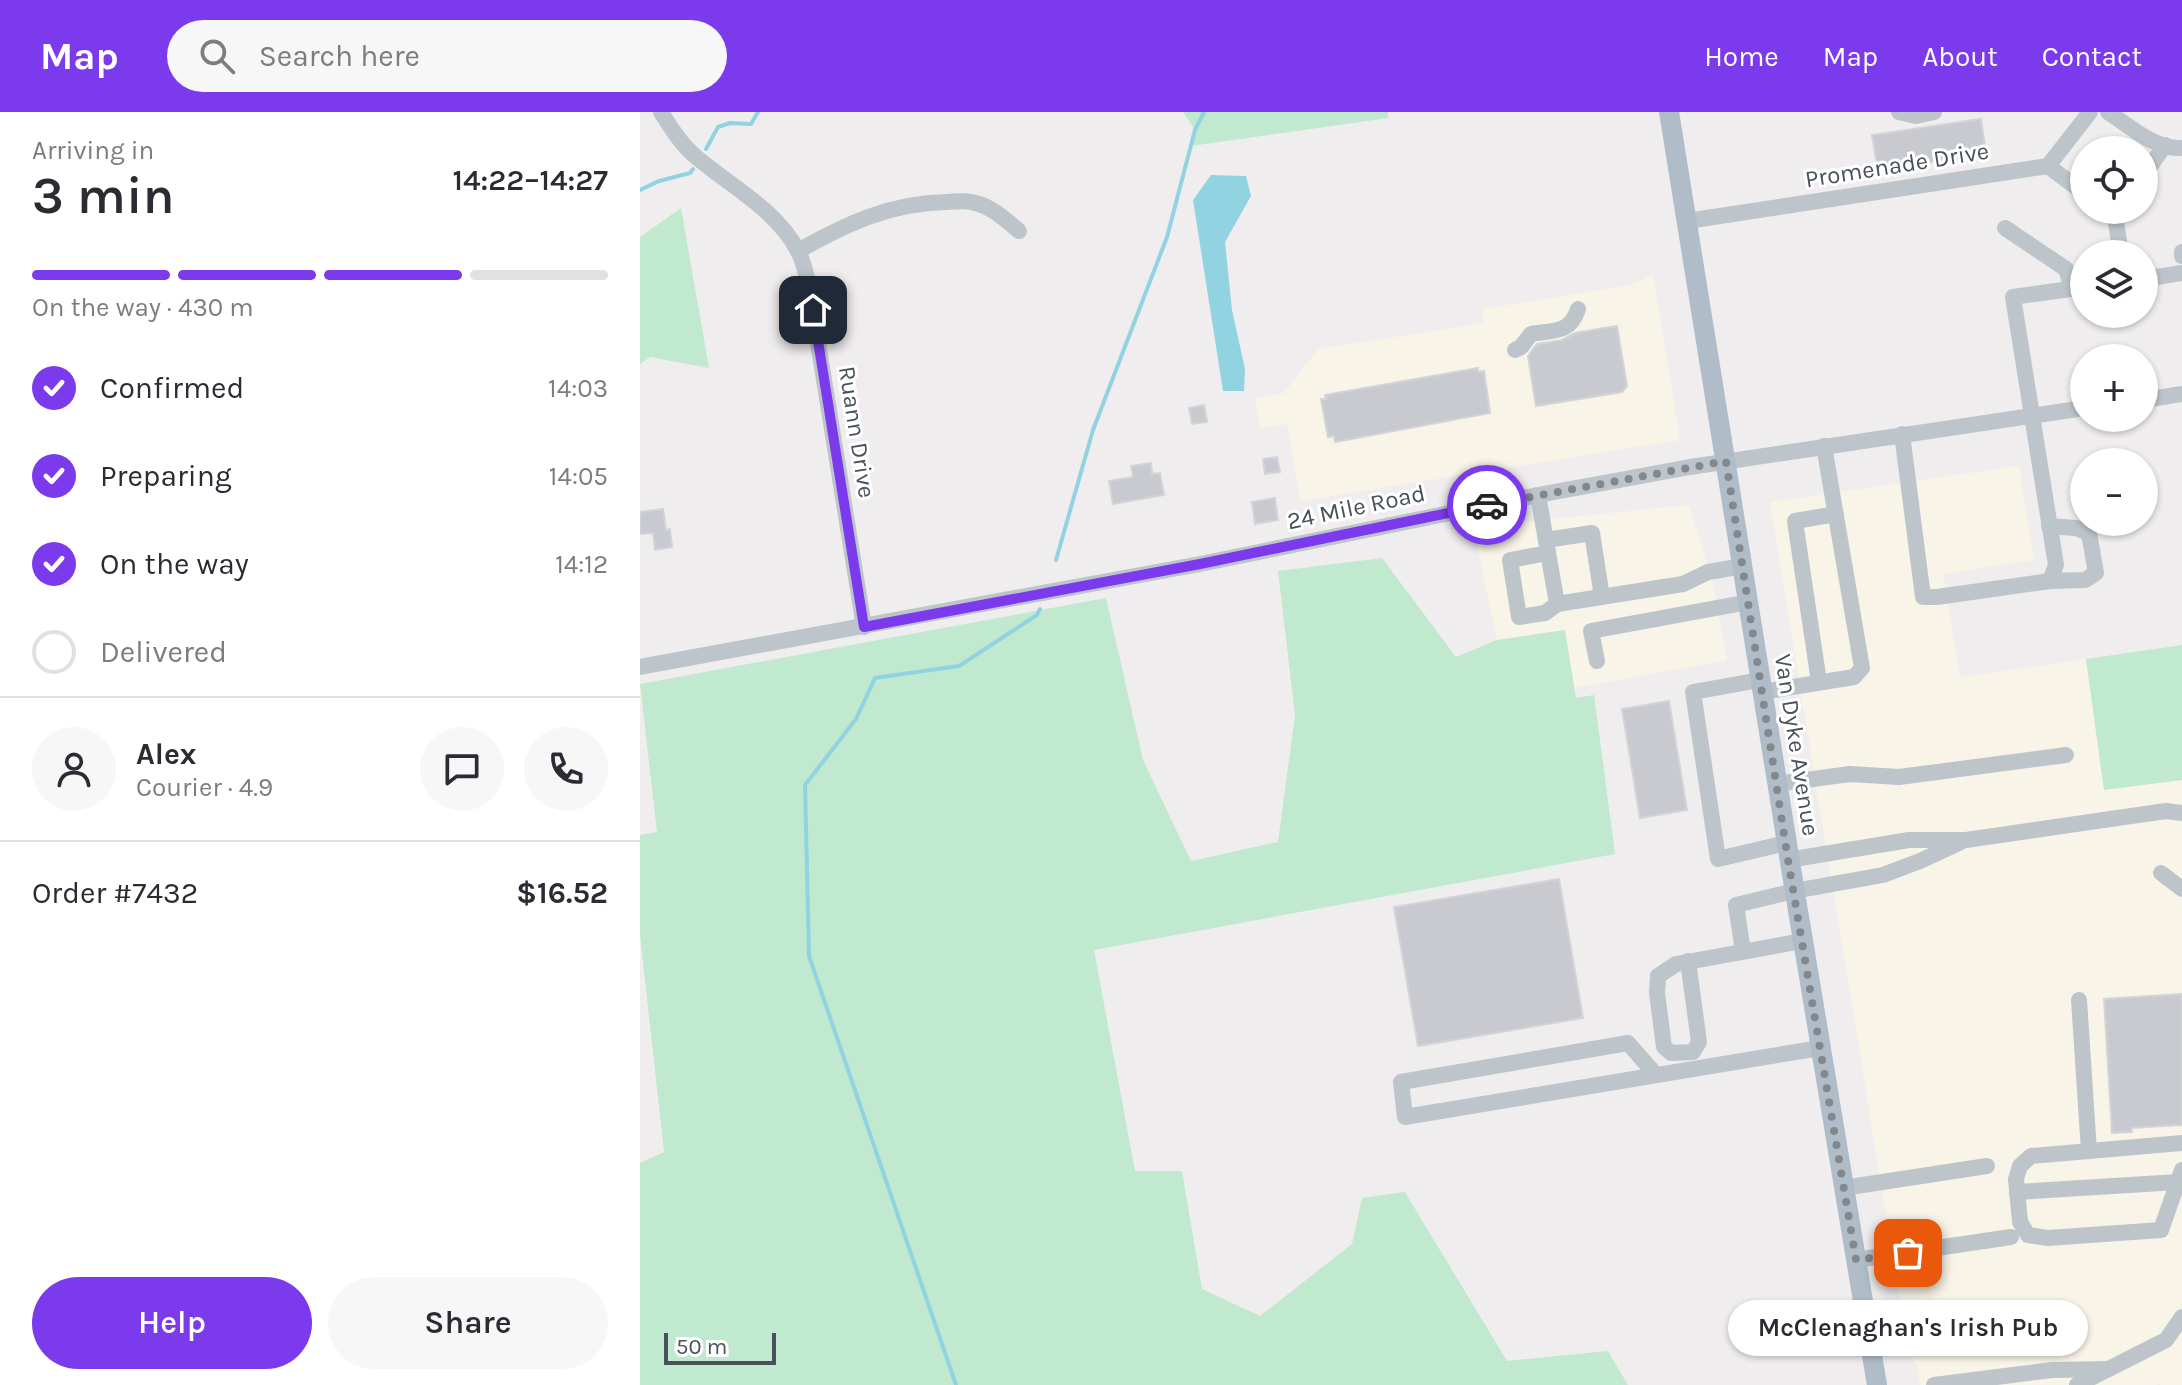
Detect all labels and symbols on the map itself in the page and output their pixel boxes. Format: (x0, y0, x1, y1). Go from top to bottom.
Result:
street label: Promenade Drive (1803, 137, 1991, 193)
pin (779, 276, 847, 344)
street label: Ruann Drive (833, 364, 881, 500)
courier (1447, 465, 1527, 545)
street label: 24 Mile Road (1284, 479, 1428, 535)
street label: Van Dyke Avenue (1769, 652, 1825, 838)
pin (1874, 1219, 1942, 1287)
callout: McClenaghan's Irish Pub (1728, 1301, 2088, 1357)
scale bar (664, 1329, 776, 1365)

